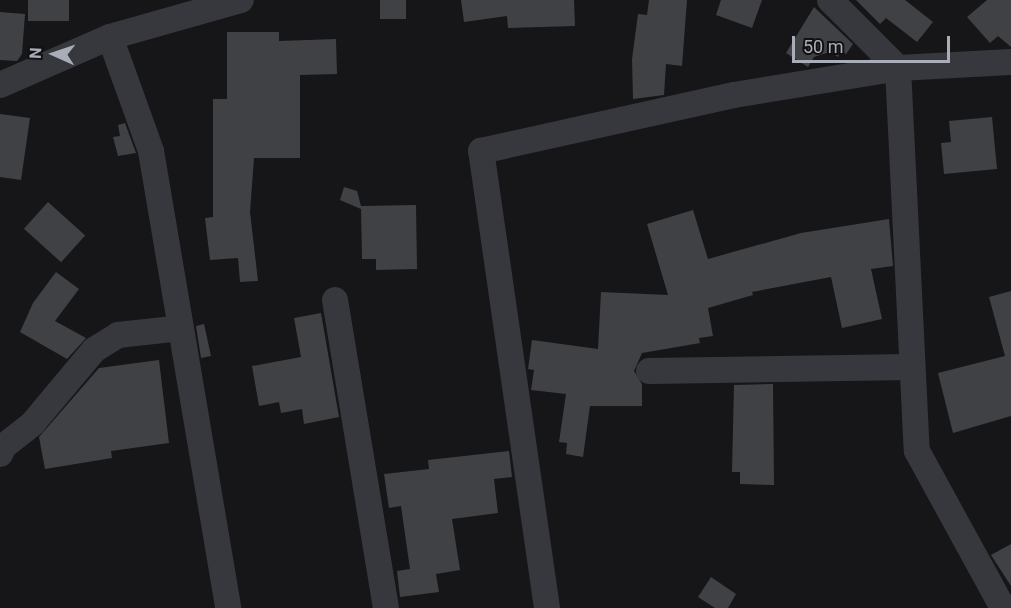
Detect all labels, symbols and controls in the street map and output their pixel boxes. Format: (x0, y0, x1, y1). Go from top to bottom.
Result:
north arrow (24, 24, 84, 84)
scale bar (795, 24, 952, 62)
text: 50 m (803, 36, 843, 57)
text: N (26, 47, 45, 59)

